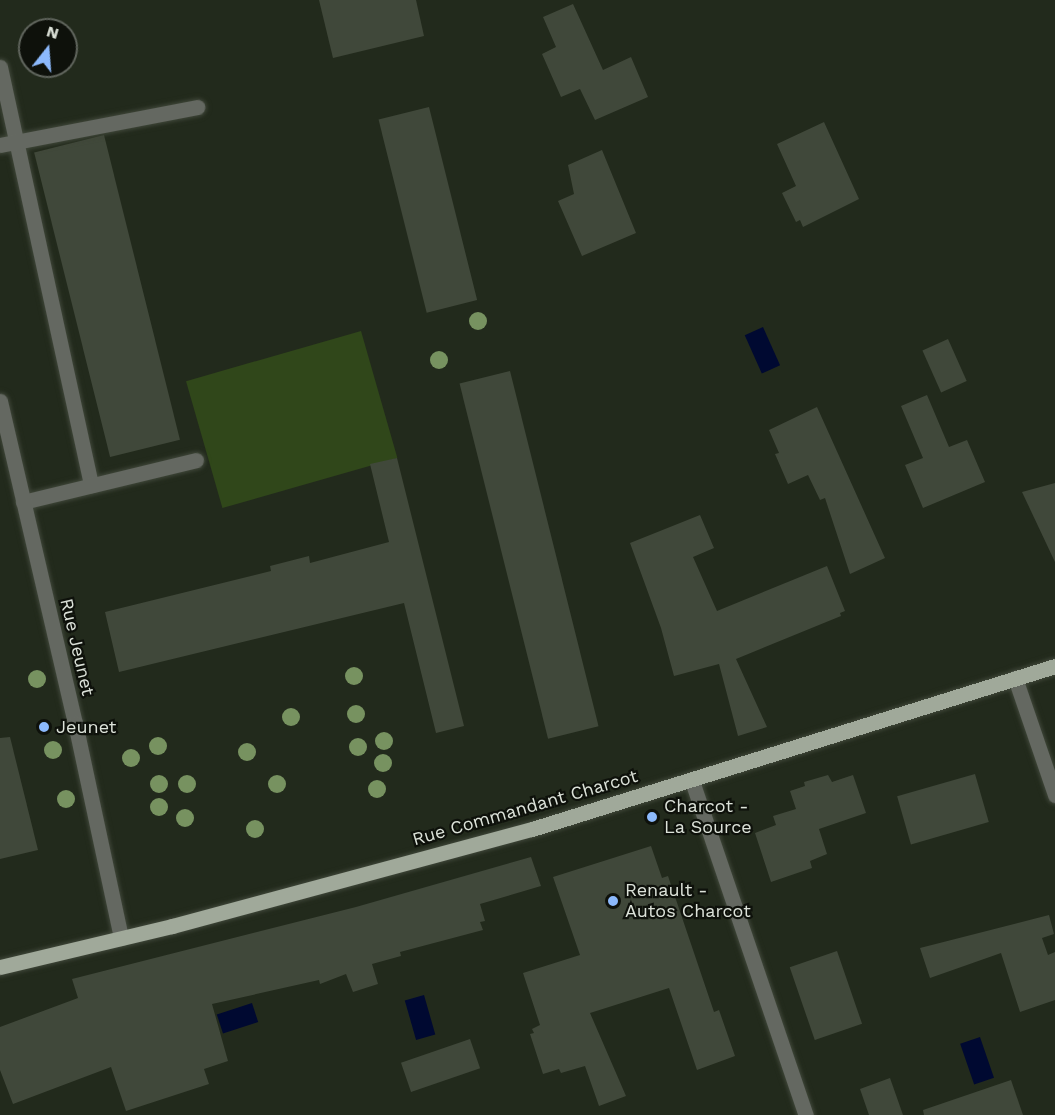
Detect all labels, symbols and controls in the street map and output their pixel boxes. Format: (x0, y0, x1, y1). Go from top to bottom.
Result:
north arrow (18, 18, 78, 78)
text: N (44, 21, 61, 43)
street label: Rue Jeunet (55, 596, 99, 698)
place label: Jeunet (56, 716, 116, 738)
marker: Jeunet (37, 720, 51, 734)
street label: Rue Commandant Charcot (410, 765, 640, 851)
place label: Charcot - La Source (664, 796, 752, 838)
marker: Charcot - La Source (645, 810, 659, 824)
place label: Renault - Autos Charcot (625, 880, 751, 922)
marker: Renault - Autos Charcot (606, 894, 620, 908)

